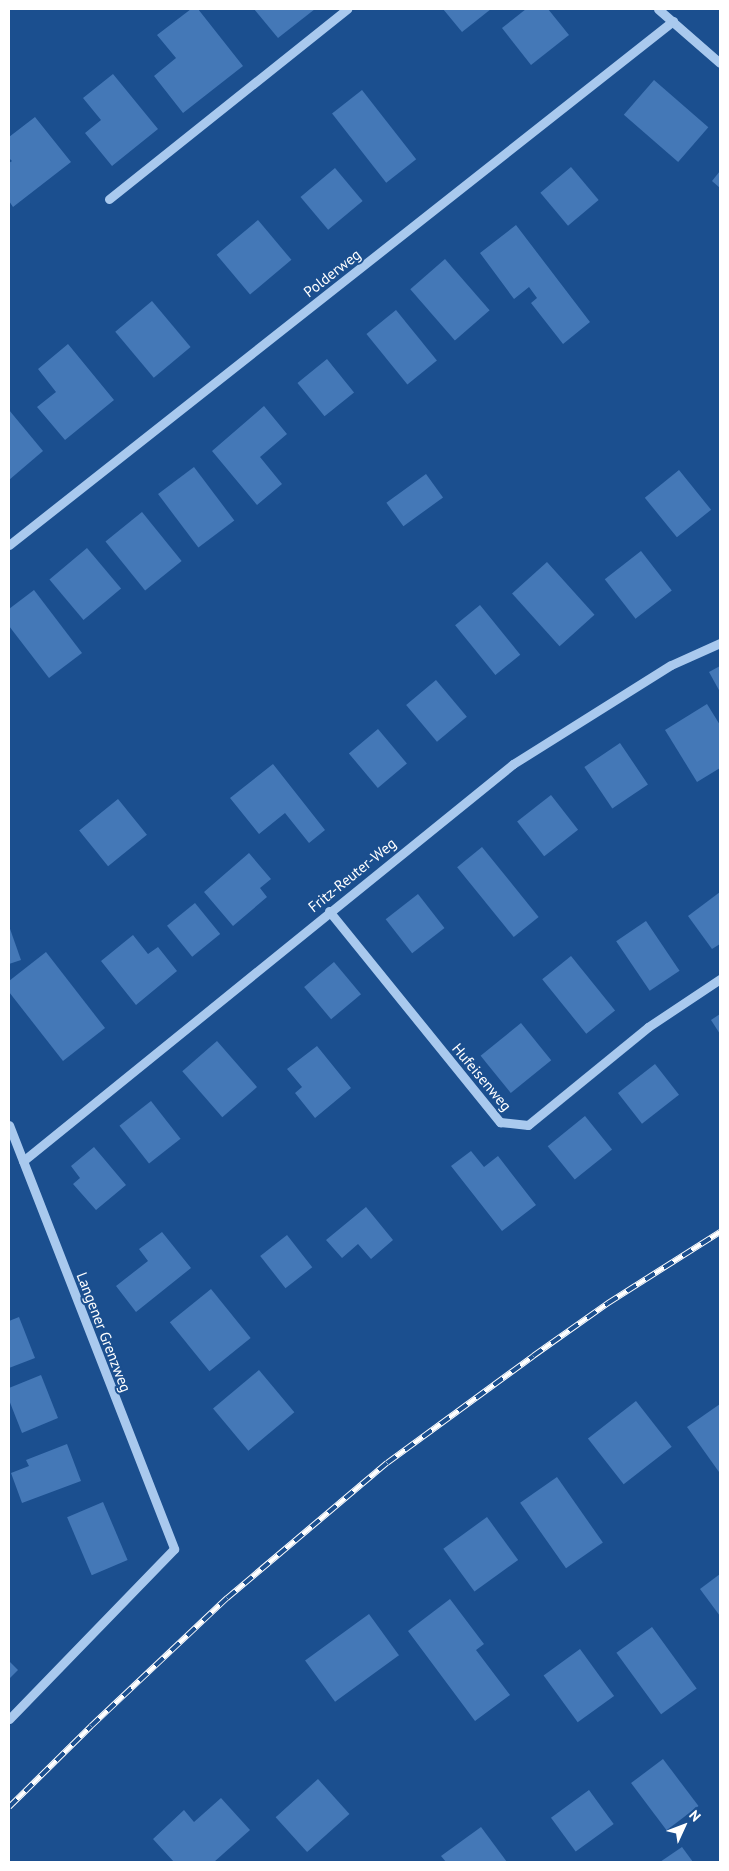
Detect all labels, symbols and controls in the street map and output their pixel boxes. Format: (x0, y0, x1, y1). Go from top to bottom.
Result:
street label: Polderweg (300, 245, 364, 301)
street label: Fritz-Reuter-Weg (304, 834, 400, 916)
street label: Hufeisenweg (448, 1039, 516, 1115)
street label: Langener Grenzweg (73, 1270, 135, 1394)
north arrow (659, 1801, 709, 1851)
text: N (685, 1806, 705, 1825)

